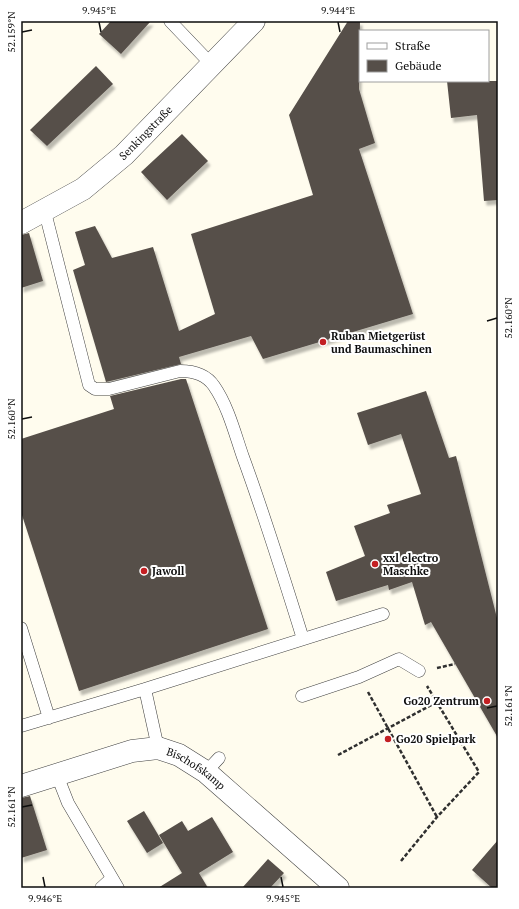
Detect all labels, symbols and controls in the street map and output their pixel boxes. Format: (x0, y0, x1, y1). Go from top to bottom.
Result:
text: 9.945°E (82, 4, 116, 17)
text: 9.944°E (321, 4, 355, 17)
text: 52.159°N (5, 11, 18, 53)
legend (359, 30, 489, 82)
text: Straße (395, 38, 430, 53)
text: Gebäude (395, 58, 441, 73)
street label: Senkingstraße (116, 102, 176, 163)
text: 52.160°N (502, 297, 515, 339)
place label: Ruban Mietgerüst und Baumaschinen (331, 329, 432, 356)
marker: Ruban Mietgerüst und Baumaschinen (318, 337, 328, 347)
text: 52.160°N (5, 398, 18, 440)
place label: xxl electro Maschke (383, 551, 439, 578)
marker: xxl electro Maschke (370, 559, 380, 569)
place label: Jawoll (152, 564, 185, 578)
marker: Jawoll (139, 566, 149, 576)
text: 52.161°N (502, 685, 515, 727)
place label: Go20 Zentrum (403, 694, 480, 708)
marker: Go20 Zentrum (482, 696, 492, 706)
place label: Go20 Spielpark (396, 732, 476, 746)
marker: Go20 Spielpark (383, 734, 393, 744)
street label: Bischofskamp (165, 744, 228, 793)
text: 52.161°N (5, 786, 18, 828)
text: 9.946°E (28, 892, 62, 905)
text: 9.945°E (266, 892, 300, 905)

